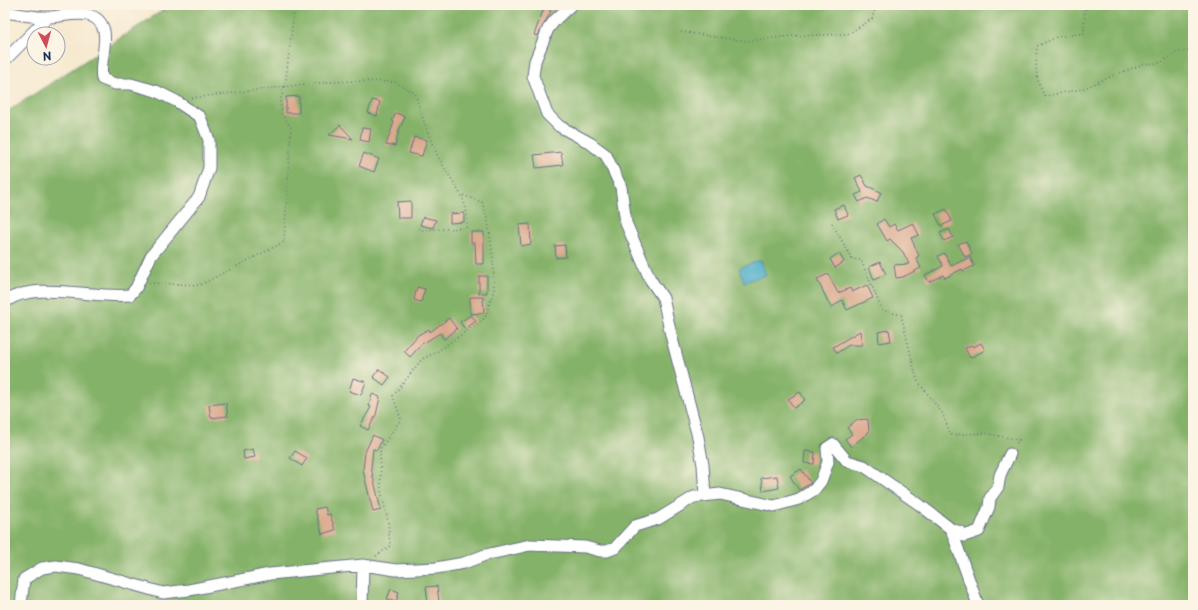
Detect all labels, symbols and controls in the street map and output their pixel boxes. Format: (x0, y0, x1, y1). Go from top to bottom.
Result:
north arrow (26, 26, 66, 66)
text: N (42, 48, 52, 65)

